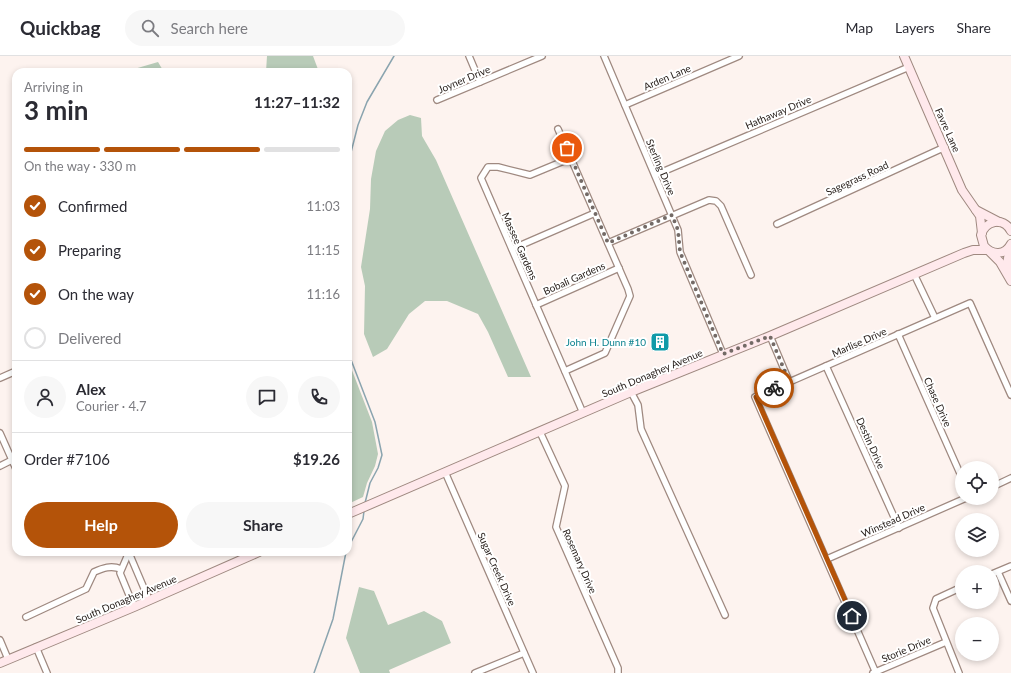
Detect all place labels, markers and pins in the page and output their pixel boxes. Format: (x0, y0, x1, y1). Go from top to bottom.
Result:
pin (550, 131, 584, 165)
building icon: John H. Dunn #10 (649, 331, 671, 353)
place label: John H. Dunn #10 (566, 336, 646, 348)
pin (835, 599, 869, 633)

